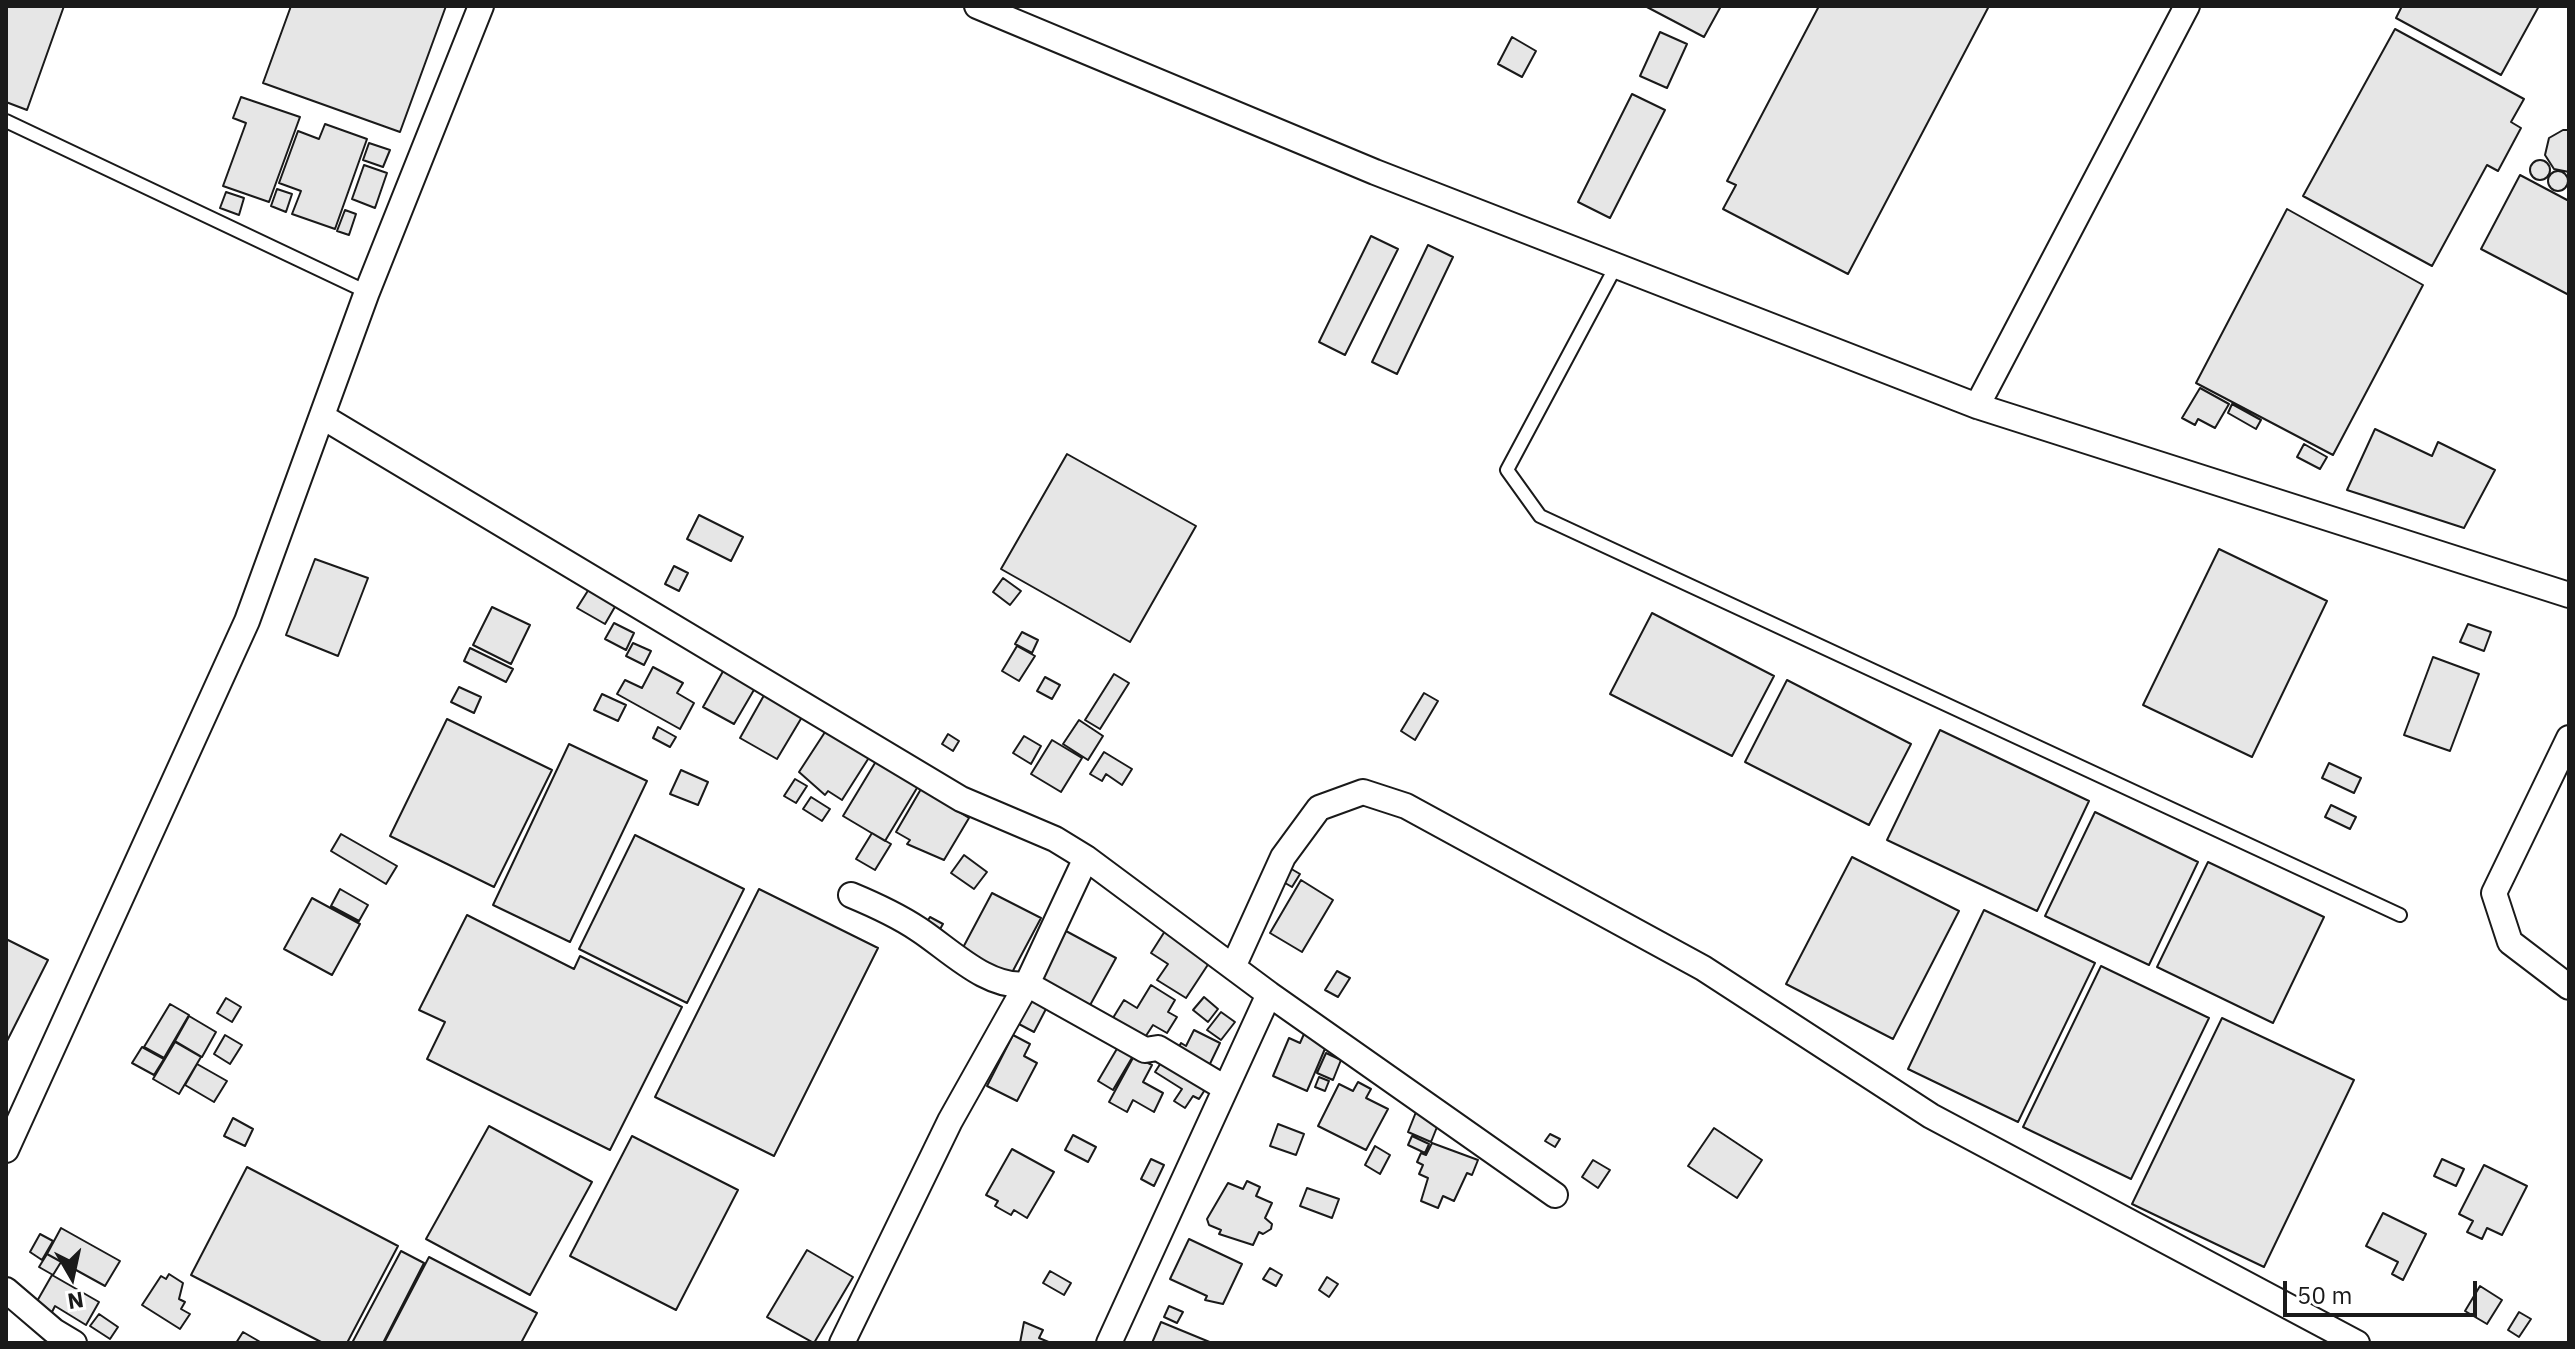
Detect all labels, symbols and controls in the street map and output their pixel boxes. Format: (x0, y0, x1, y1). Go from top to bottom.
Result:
north arrow (32, 1237, 112, 1317)
scale bar (2287, 1265, 2481, 1315)
text: 50 m (2297, 1279, 2352, 1311)
text: N (66, 1286, 86, 1317)

